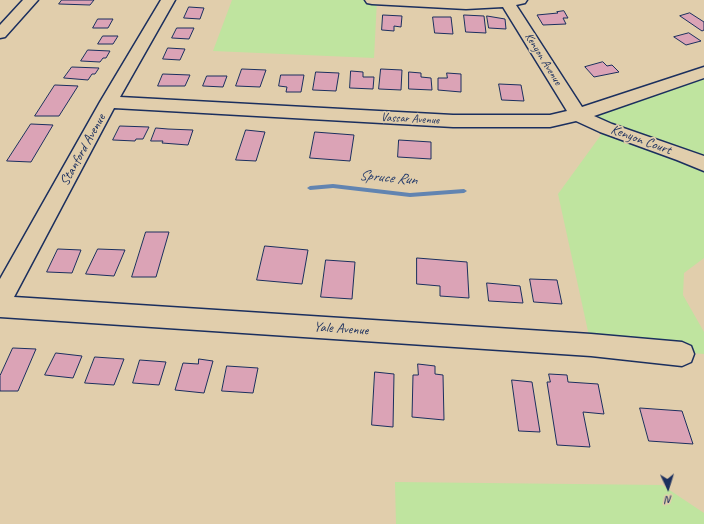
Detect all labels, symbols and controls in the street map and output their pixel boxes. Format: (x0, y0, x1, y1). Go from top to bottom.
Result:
street label: Kenyon Avenue (521, 30, 565, 88)
street label: Vassar Avenue (381, 110, 439, 128)
street label: Stanford Avenue (56, 111, 110, 189)
street label: Kenyon Court (608, 121, 674, 159)
water label: Spruce Run (358, 167, 418, 189)
street label: Yale Avenue (313, 319, 369, 339)
north arrow (648, 468, 688, 508)
text: N (665, 493, 673, 507)

